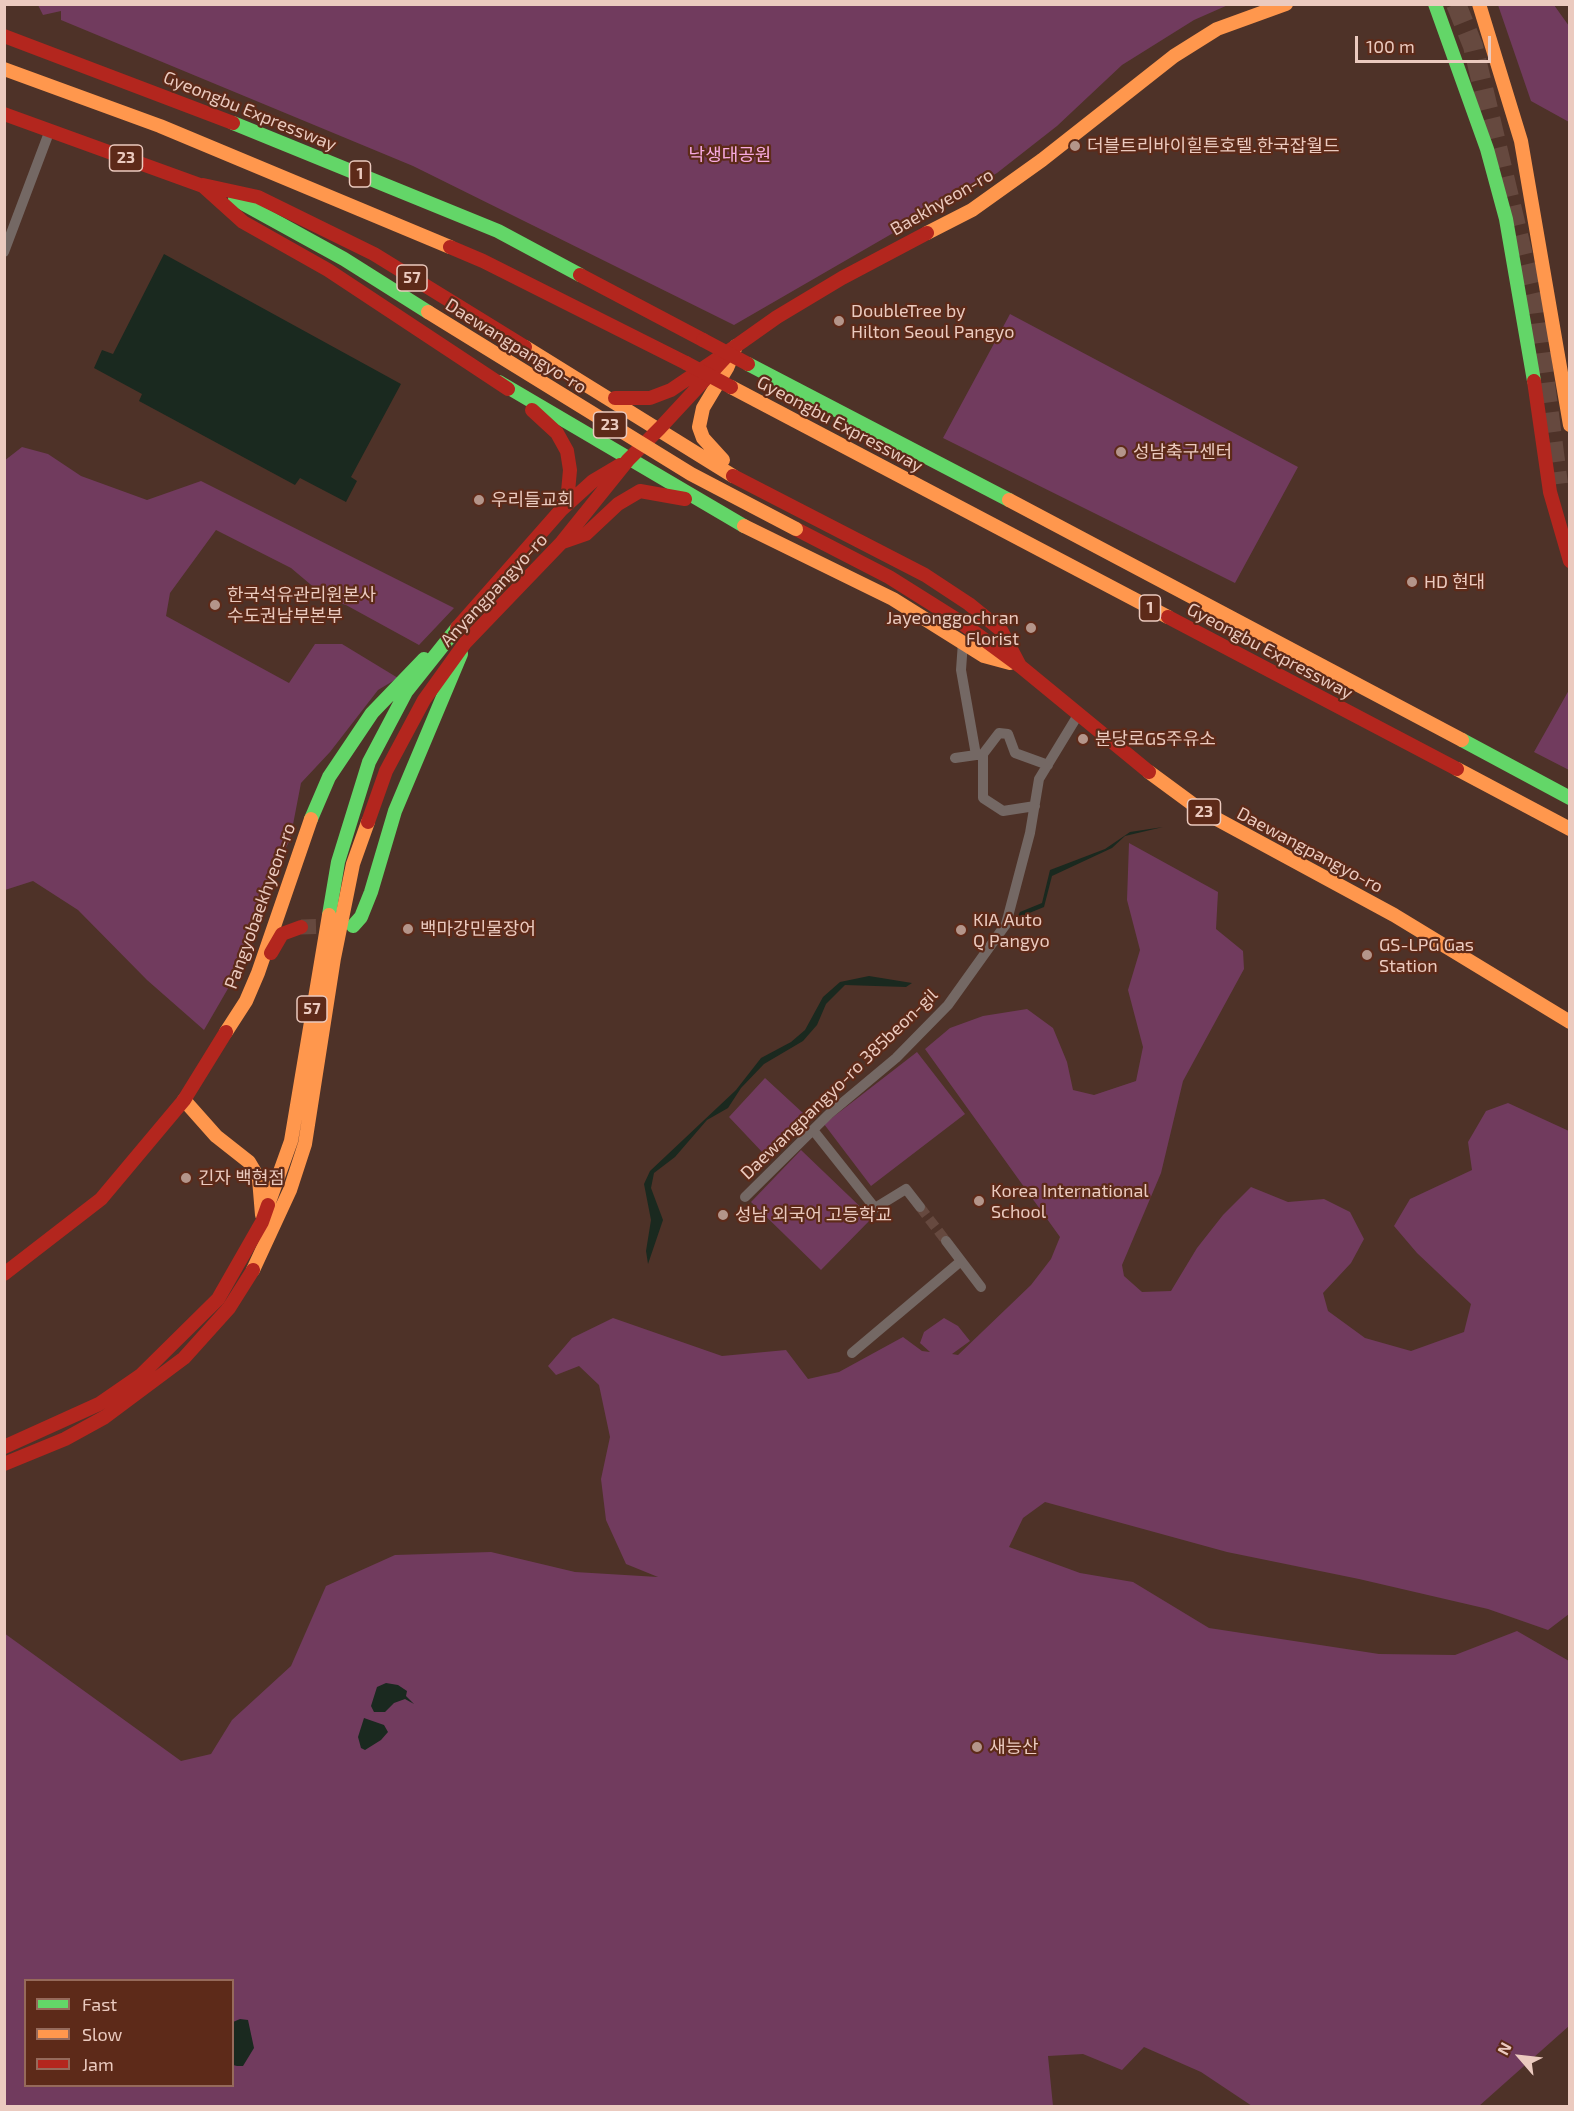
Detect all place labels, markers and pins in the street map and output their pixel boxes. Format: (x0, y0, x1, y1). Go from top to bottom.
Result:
place label: 더블트리바이힐튼호텔.한국잡월드 (1087, 135, 1340, 157)
marker: 더블트리바이힐튼호텔.한국잡월드 (1068, 139, 1082, 153)
place label: DoubleTree by Hilton Seoul Pangyo (851, 300, 1014, 342)
marker: DoubleTree by Hilton Seoul Pangyo (832, 314, 846, 328)
place label: 성남축구센터 (1133, 441, 1232, 463)
marker: 성남축구센터 (1114, 445, 1128, 459)
place label: 우리들교회 (491, 489, 574, 511)
marker: 우리들교회 (472, 493, 486, 507)
place label: HD 현대 (1424, 571, 1485, 593)
marker: HD 현대 (1405, 575, 1419, 589)
place label: 한국석유관리원본사 수도권남부본부 (227, 584, 376, 626)
marker: 한국석유관리원본사 수도권남부본부 (208, 598, 222, 612)
place label: Jayeonggochran Florist (886, 607, 1019, 650)
marker: Jayeonggochran Florist (1024, 621, 1038, 635)
place label: 분당로GS주유소 (1095, 728, 1216, 750)
marker: 분당로GS주유소 (1076, 732, 1090, 746)
place label: KIA Auto Q Pangyo (973, 909, 1050, 952)
place label: 백마강민물장어 (420, 918, 536, 940)
marker: 백마강민물장어 (401, 922, 415, 936)
marker: KIA Auto Q Pangyo (954, 923, 968, 937)
place label: GS-LPG Gas Station (1379, 934, 1474, 976)
marker: GS-LPG Gas Station (1360, 948, 1374, 962)
place label: 긴자 백현점 (198, 1167, 285, 1189)
marker: 긴자 백현점 (179, 1171, 193, 1185)
place label: Korea International School (991, 1180, 1149, 1222)
marker: Korea International School (972, 1194, 986, 1208)
place label: 성남 외국어 고등학교 (735, 1204, 892, 1226)
marker: 성남 외국어 고등학교 (716, 1208, 730, 1222)
place label: 새능산 (989, 1736, 1039, 1758)
marker: 새능산 (970, 1740, 984, 1754)

